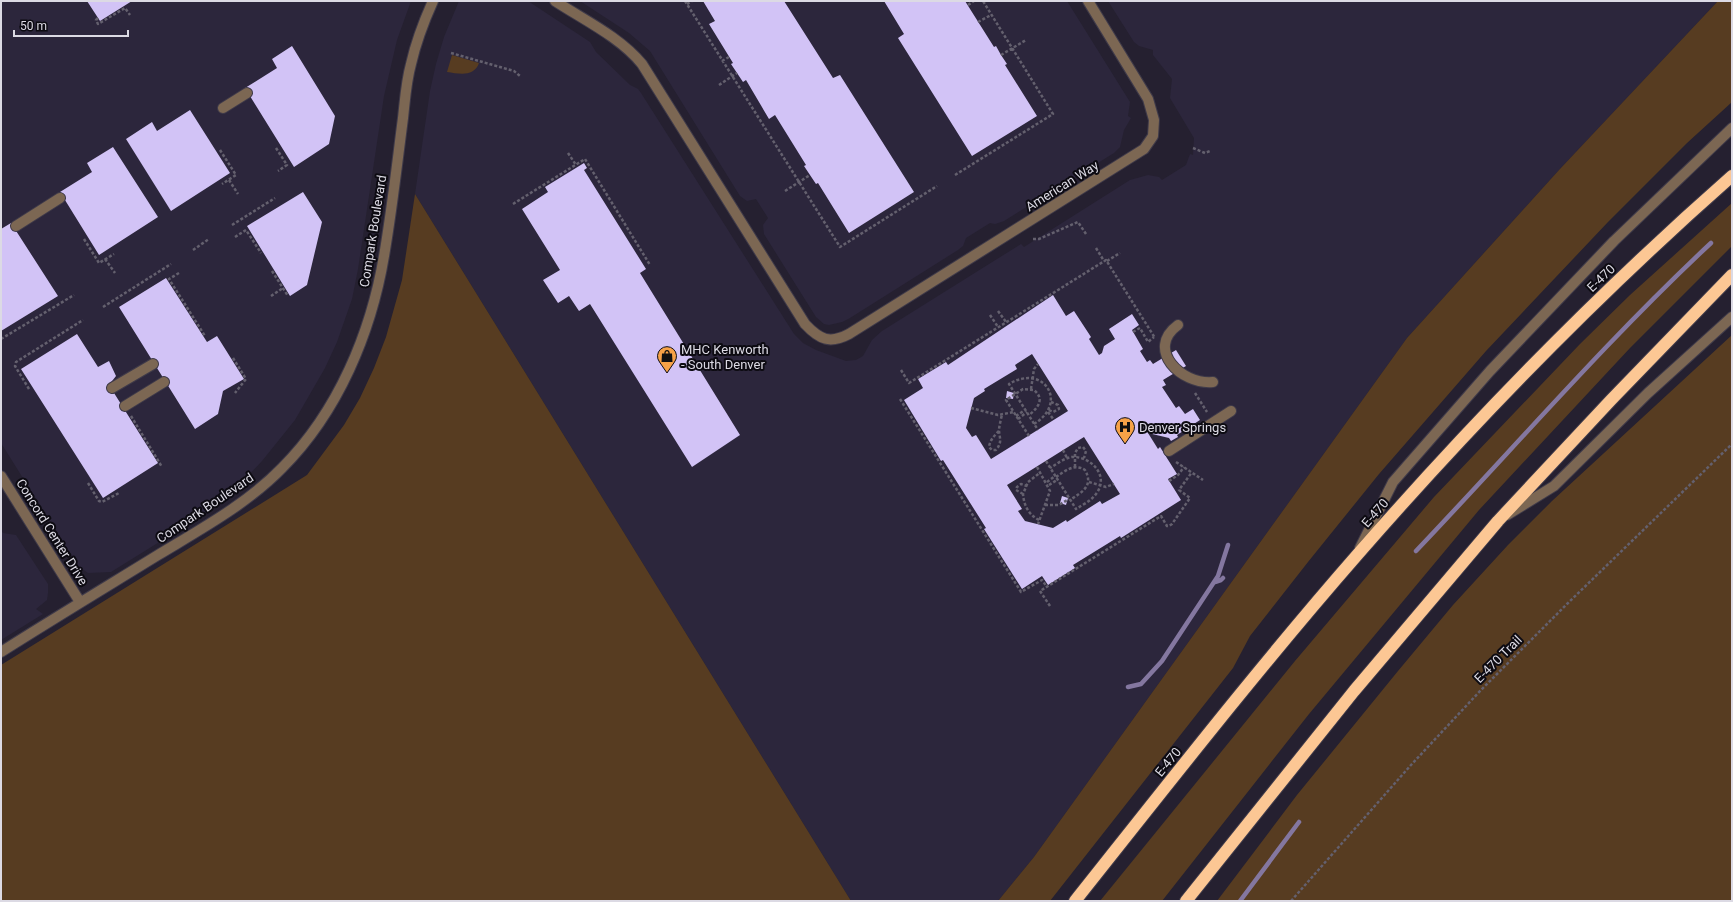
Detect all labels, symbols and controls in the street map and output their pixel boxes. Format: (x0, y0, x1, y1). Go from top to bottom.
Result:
scale bar (14, 12, 128, 38)
text: 50 m (20, 19, 47, 33)
street label: American Way (1023, 158, 1101, 214)
street label: Compark Boulevard (357, 174, 389, 288)
street label: E-470 (1584, 261, 1618, 295)
place label: MHC Kenworth - South Denver (681, 342, 769, 372)
shop icon: MHC Kenworth - South Denver (656, 345, 678, 373)
hospital icon: Denver Springs (1114, 416, 1136, 444)
place label: Denver Springs (1139, 420, 1226, 435)
street label: Compark Boulevard (154, 470, 256, 546)
street label: Concord Center Drive (13, 476, 91, 588)
street label: E-470 (1359, 496, 1391, 530)
street label: E-470 Trail (1471, 632, 1525, 686)
street label: E-470 (1152, 744, 1184, 780)

